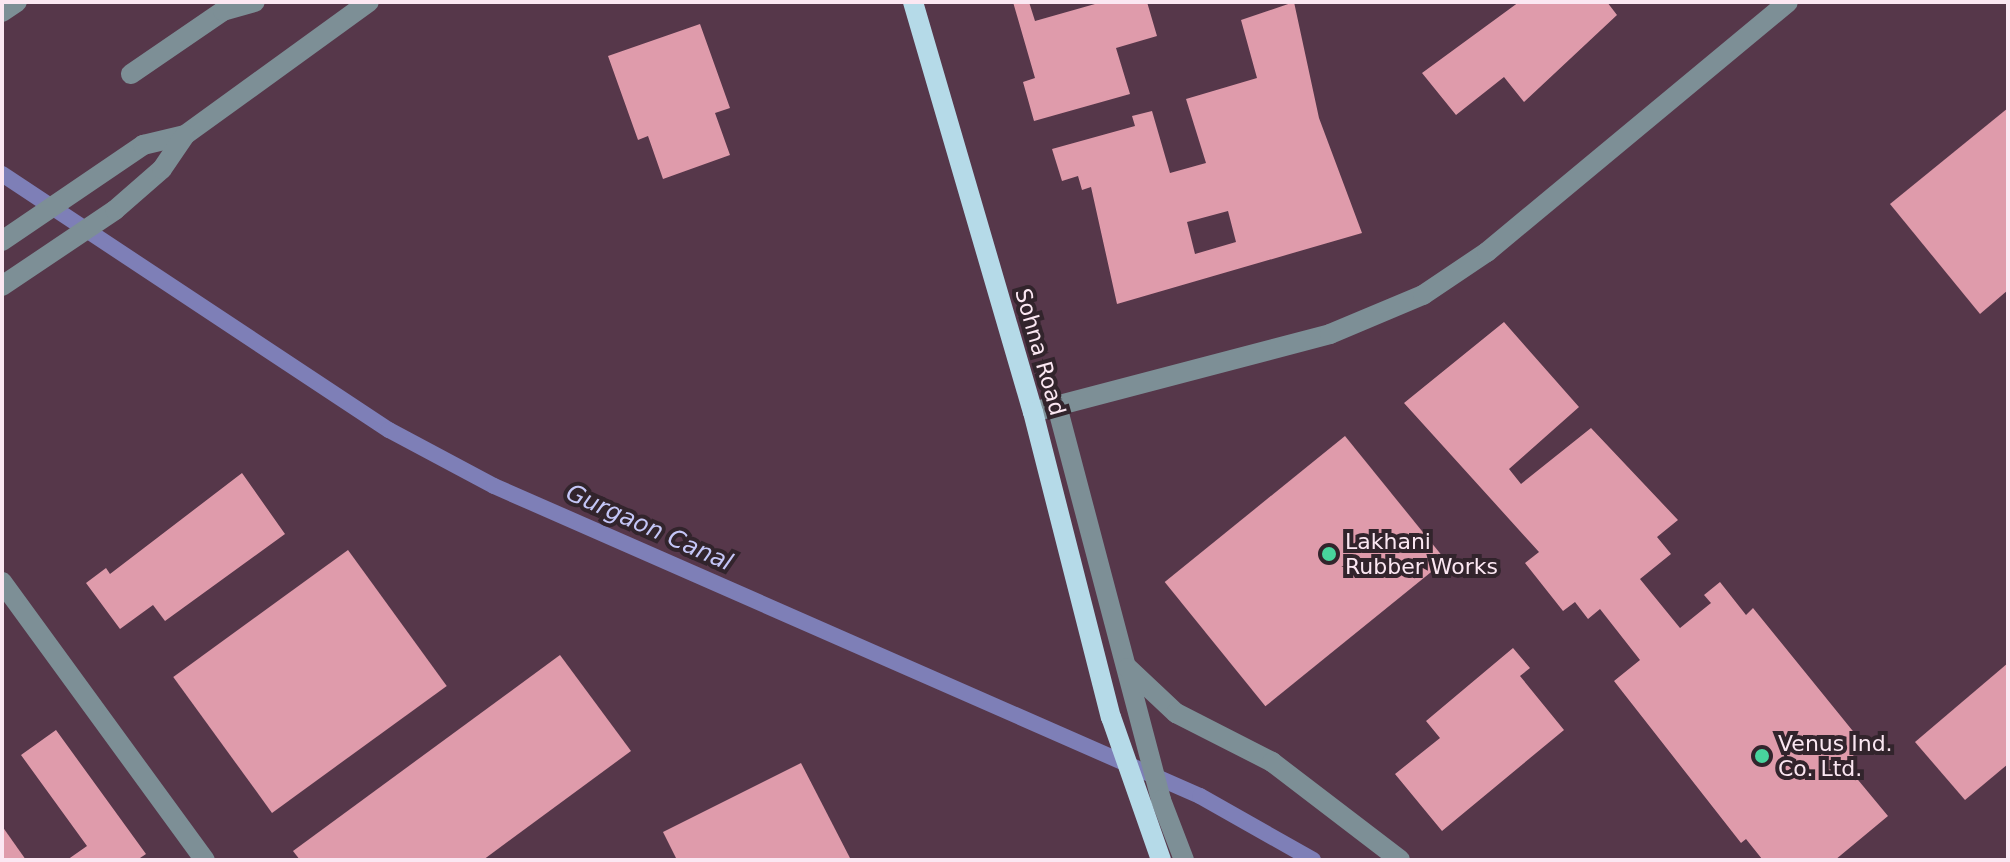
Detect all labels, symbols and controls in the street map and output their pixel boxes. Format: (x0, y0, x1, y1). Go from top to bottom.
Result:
street label: Sohna Road (1009, 285, 1071, 419)
water label: Gurgaon Canal (561, 478, 737, 578)
place label: Lakhani Rubber Works (1345, 528, 1498, 580)
marker: Lakhani Rubber Works (1320, 545, 1338, 563)
place label: Venus Ind. Co. Ltd. (1778, 730, 1893, 782)
marker: Venus Ind. Co. Ltd. (1753, 747, 1771, 765)

